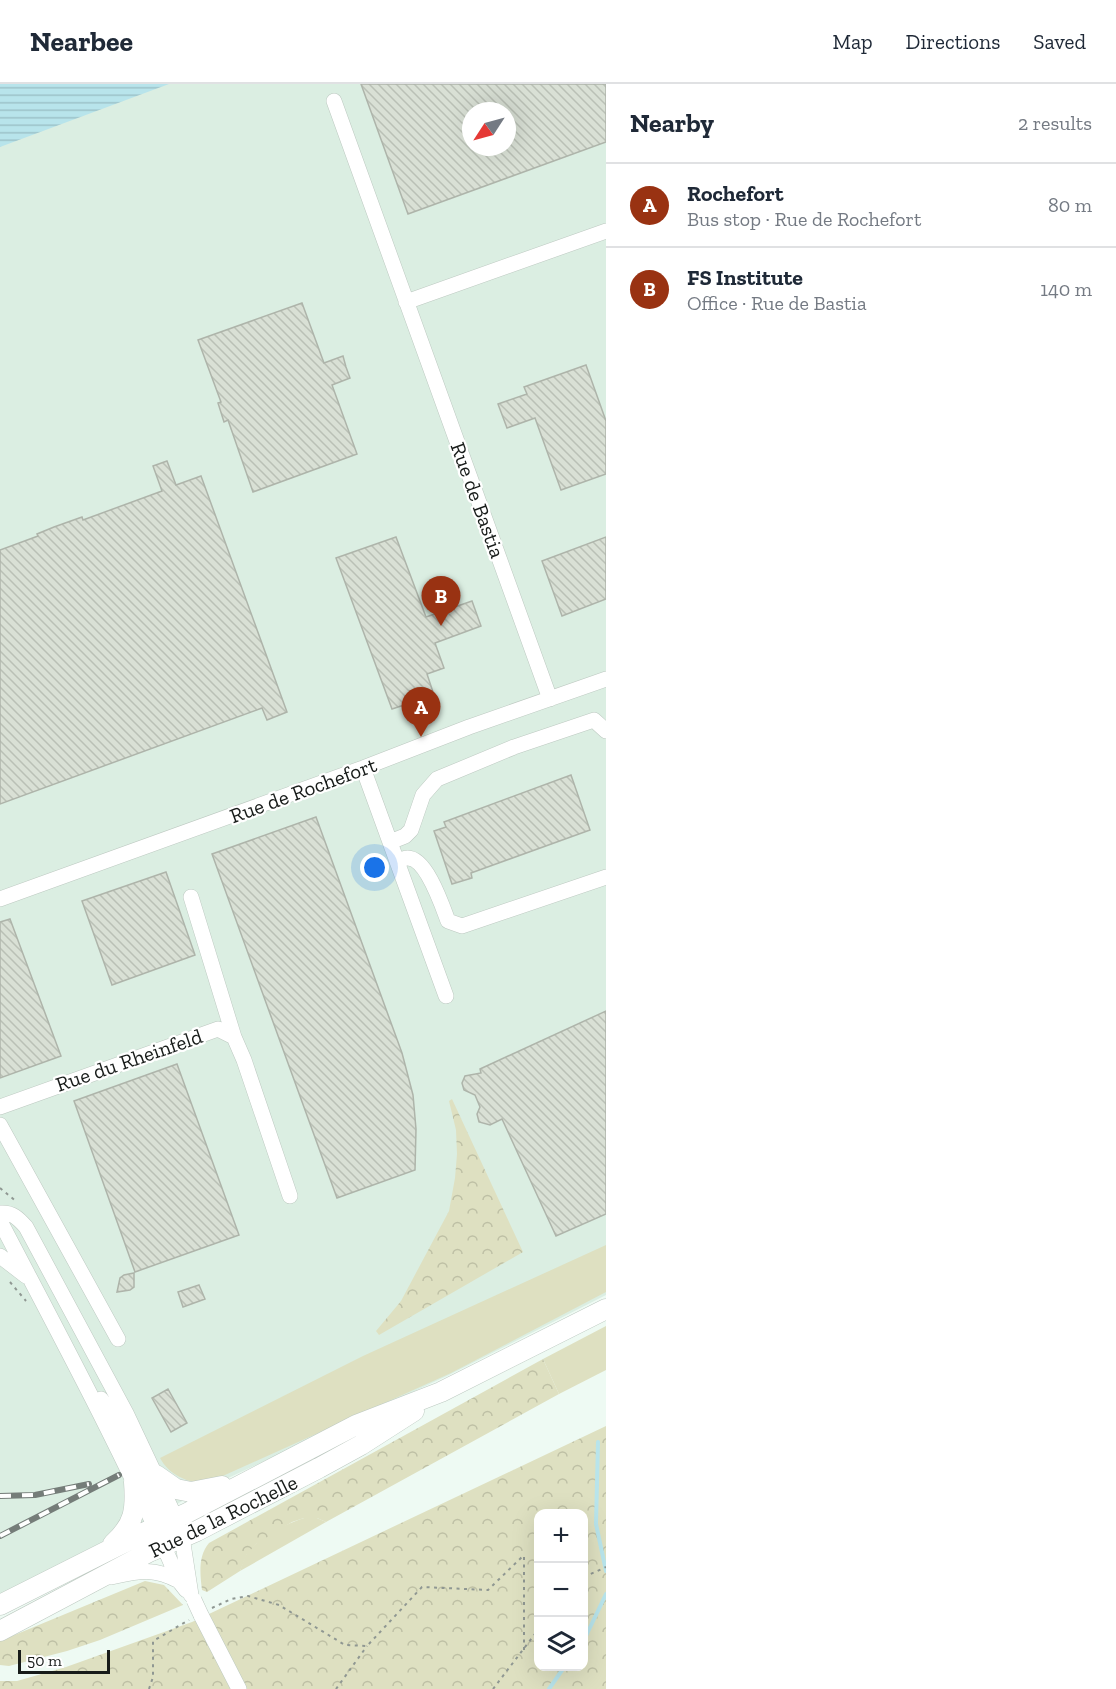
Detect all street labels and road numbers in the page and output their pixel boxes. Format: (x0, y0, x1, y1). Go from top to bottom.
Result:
street label: Rue de Bastia (445, 439, 511, 561)
street label: Rue de Rochefort (226, 752, 380, 828)
street label: Rue du Rheinfeld (52, 1023, 206, 1097)
street label: Rue de la Rochelle (145, 1469, 301, 1563)

